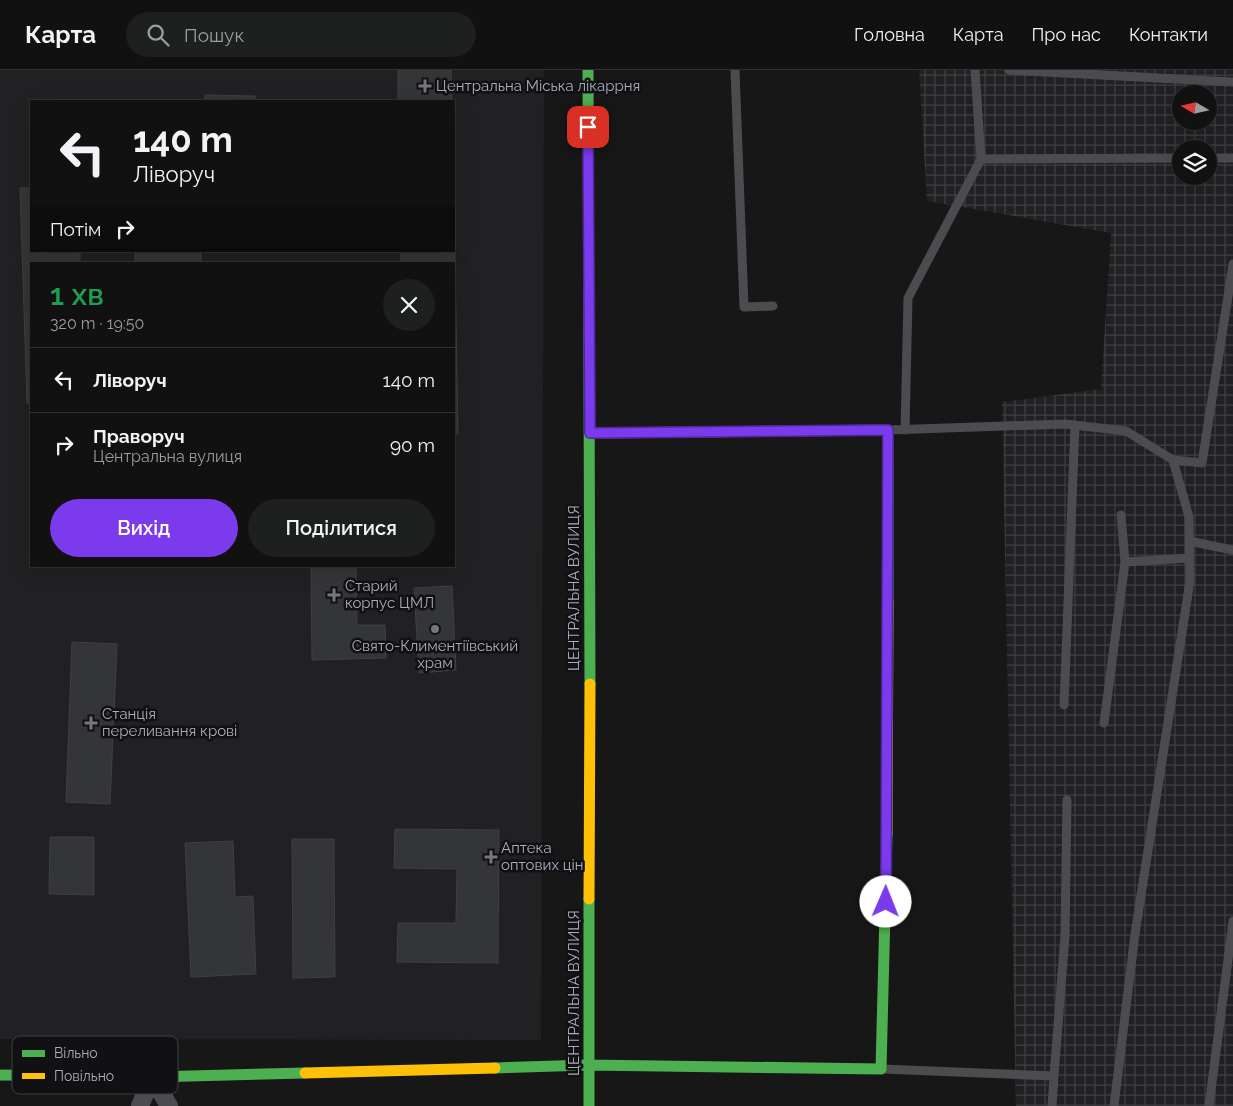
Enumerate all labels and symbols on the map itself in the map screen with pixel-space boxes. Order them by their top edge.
place label: Центральна Міська лікаррня [436,77,640,95]
marker: Центральна Міська лікаррня [418,79,432,93]
north arrow [1172,85,1218,130]
pin [567,106,609,148]
street label: ЦЕНТРАЛЬНА ВУЛИЦЯ [565,505,583,671]
place label: Старий корпус ЦМЛ [345,577,434,612]
marker: Старий корпус ЦМЛ [327,588,341,602]
marker: Свято-Климентіївський храм [429,623,441,635]
place label: Свято-Климентіївський храм [352,637,518,672]
place label: Станція переливання крові [102,705,237,740]
marker: Станція переливання крові [84,716,98,730]
place label: Аптека оптових цін [501,839,584,874]
marker: Аптека оптових цін [485,851,497,863]
position arrow [859,875,911,927]
street label: ЦЕНТРАЛЬНА ВУЛИЦЯ [565,910,583,1076]
legend [12,1036,178,1094]
text: Вільно [54,1045,98,1061]
text: Повільно [54,1068,114,1084]

